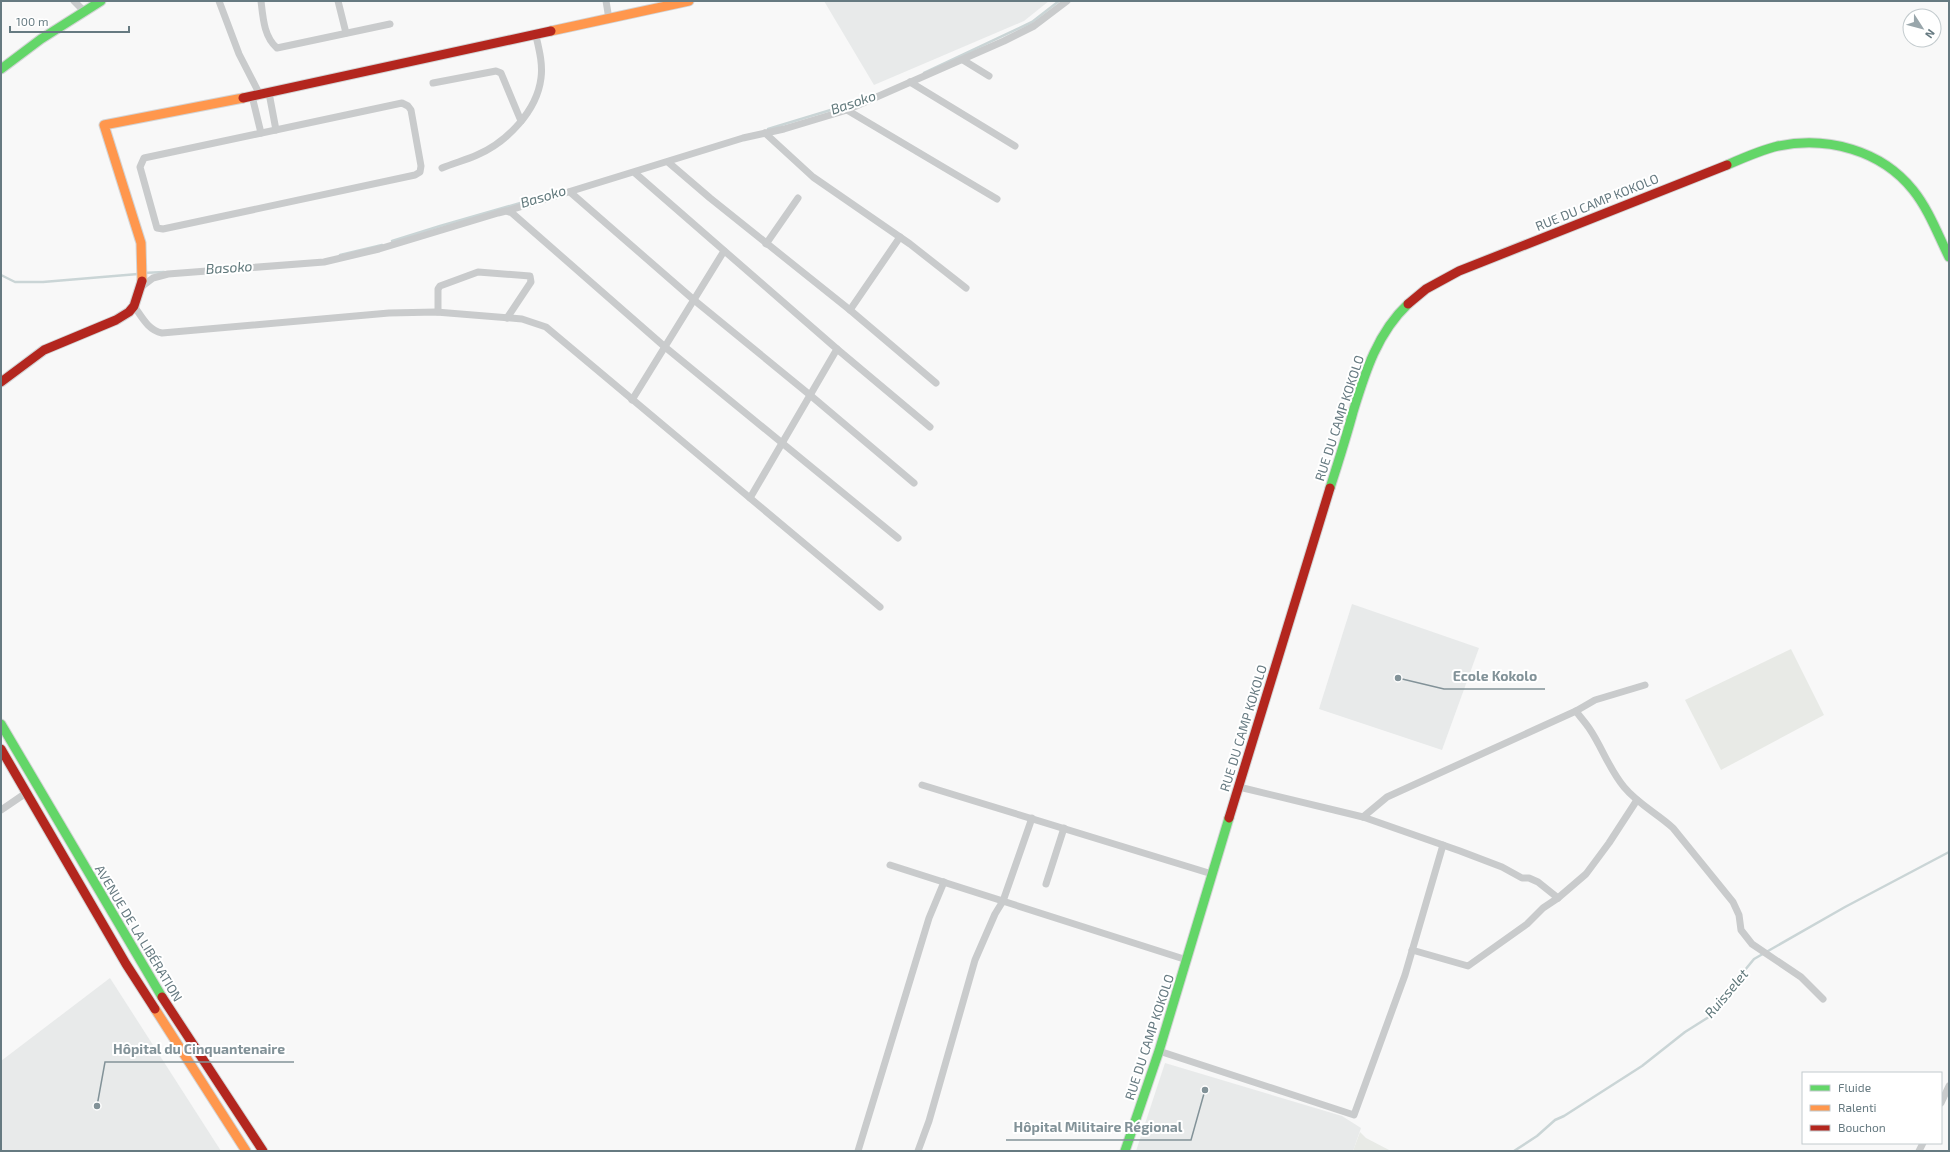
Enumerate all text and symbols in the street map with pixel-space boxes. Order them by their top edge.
scale bar [10,8,129,34]
north arrow [1902,8,1942,48]
text: 100 m [16,14,48,28]
text: N [1923,27,1938,41]
water label: Basoko [828,86,878,118]
street label: RUE DU CAMP KOKOLO [1533,170,1661,234]
water label: Basoko [518,181,568,211]
water label: Basoko [205,257,253,277]
street label: RUE DU CAMP KOKOLO [1311,353,1367,483]
street label: RUE DU CAMP KOKOLO [1216,663,1270,793]
callout: Ecole Kokolo [1444,663,1545,689]
text: Ecole Kokolo [1453,667,1537,684]
street label: AVENUE DE LA LIBÉRATION [92,861,187,1004]
water label: Ruisselet [1701,965,1752,1021]
street label: RUE DU CAMP KOKOLO [1121,972,1177,1102]
callout: Hôpital du Cinquantenaire [105,1036,294,1062]
text: Hôpital du Cinquantenaire [113,1040,285,1057]
legend [1802,1072,1942,1144]
text: Fluide [1838,1080,1871,1094]
text: Ralenti [1838,1100,1877,1114]
callout: Hôpital Militaire Régional [1006,1114,1191,1140]
text: Hôpital Militaire Régional [1014,1118,1183,1135]
text: Bouchon [1838,1120,1886,1134]

